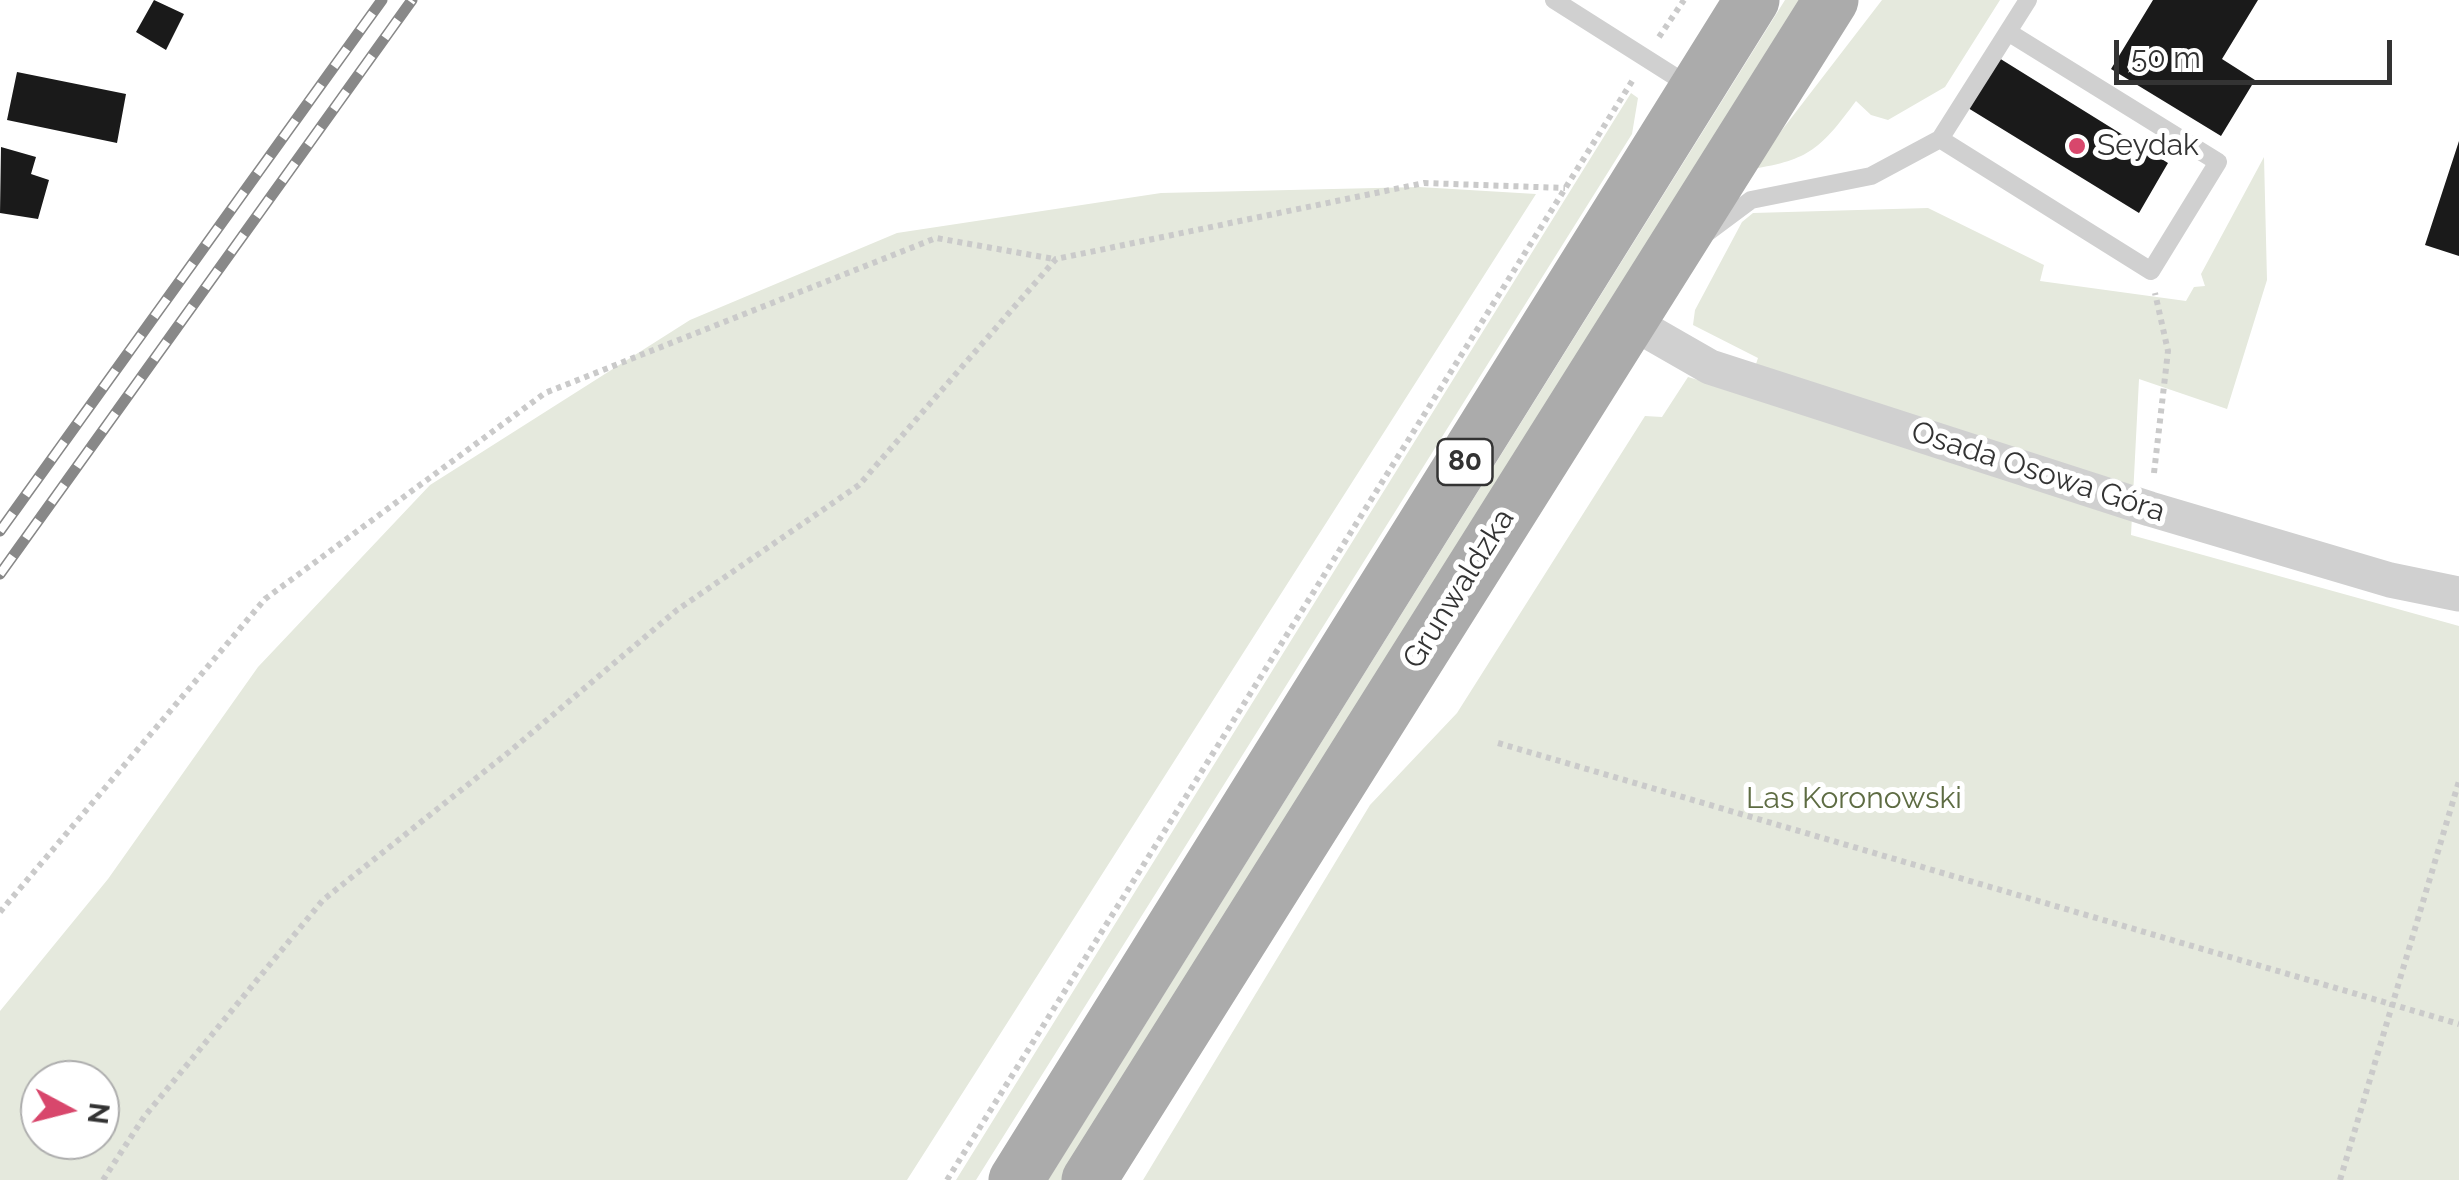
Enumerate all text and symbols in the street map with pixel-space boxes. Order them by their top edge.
scale bar [2119,20,2396,82]
text: 50 m [2131,40,2201,75]
place label: Seydak [2097,128,2199,164]
marker: Seydak [2066,135,2088,157]
street label: Osada Osowa Góra [1907,414,2169,530]
road number: 80 [1438,439,1492,485]
street label: Grunwaldzka [1396,503,1522,675]
park label: Las Koronowski [1746,781,1962,817]
north arrow [20,1060,120,1160]
text: N [81,1101,116,1126]

